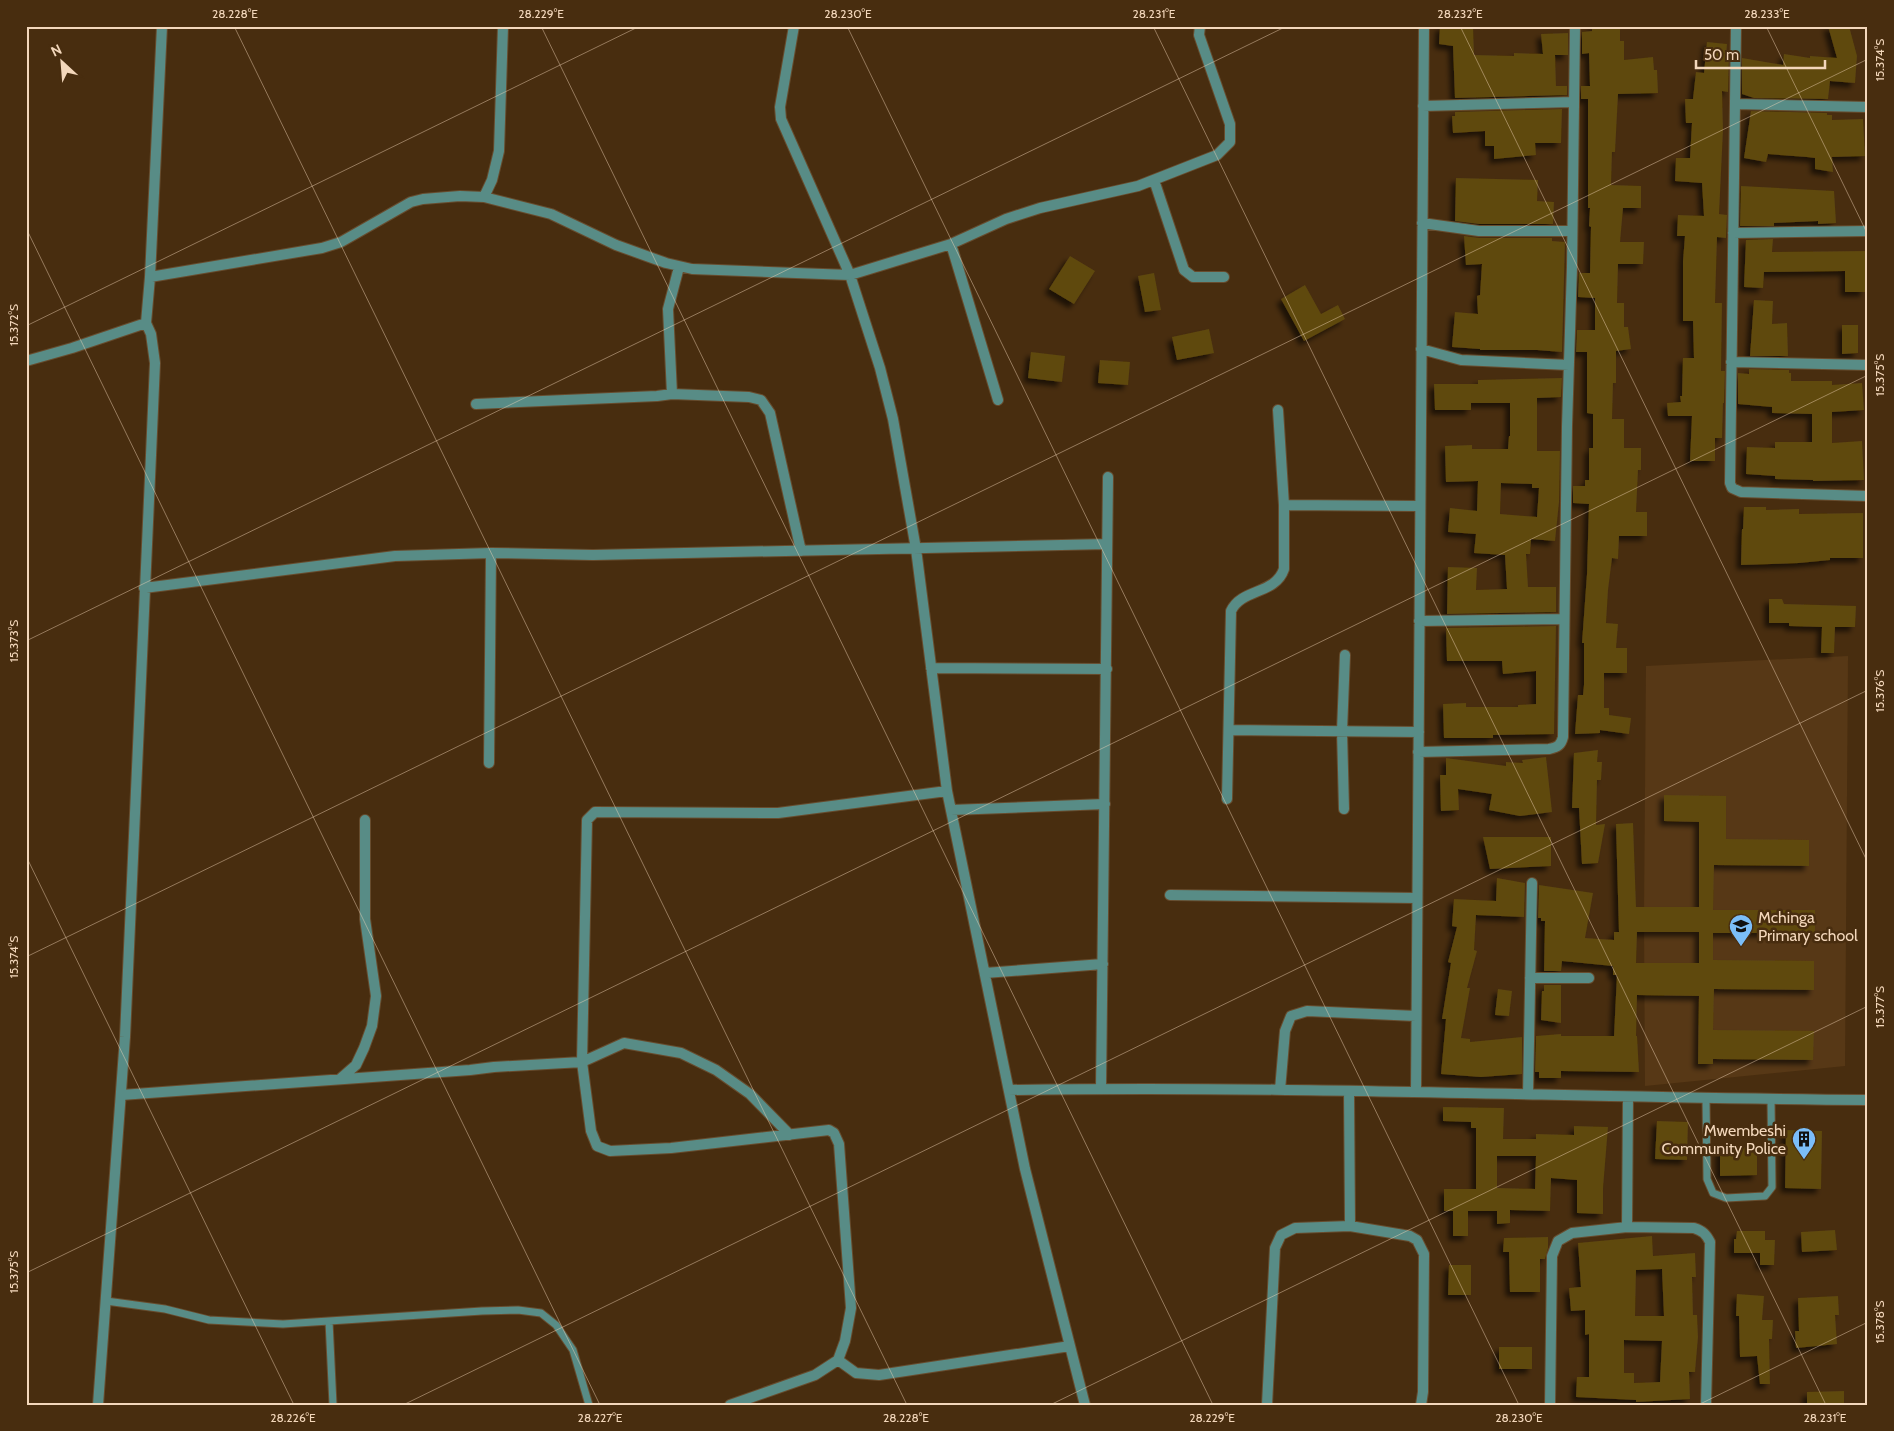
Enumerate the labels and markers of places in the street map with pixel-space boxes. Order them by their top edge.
place label: Mchinga Primary school [1758,908,1858,945]
school or university icon: Mchinga Primary school [1728,913,1754,947]
place label: Mwembeshi Community Police [1661,1121,1786,1158]
building icon: Mwembeshi Community Police [1791,1126,1817,1160]

